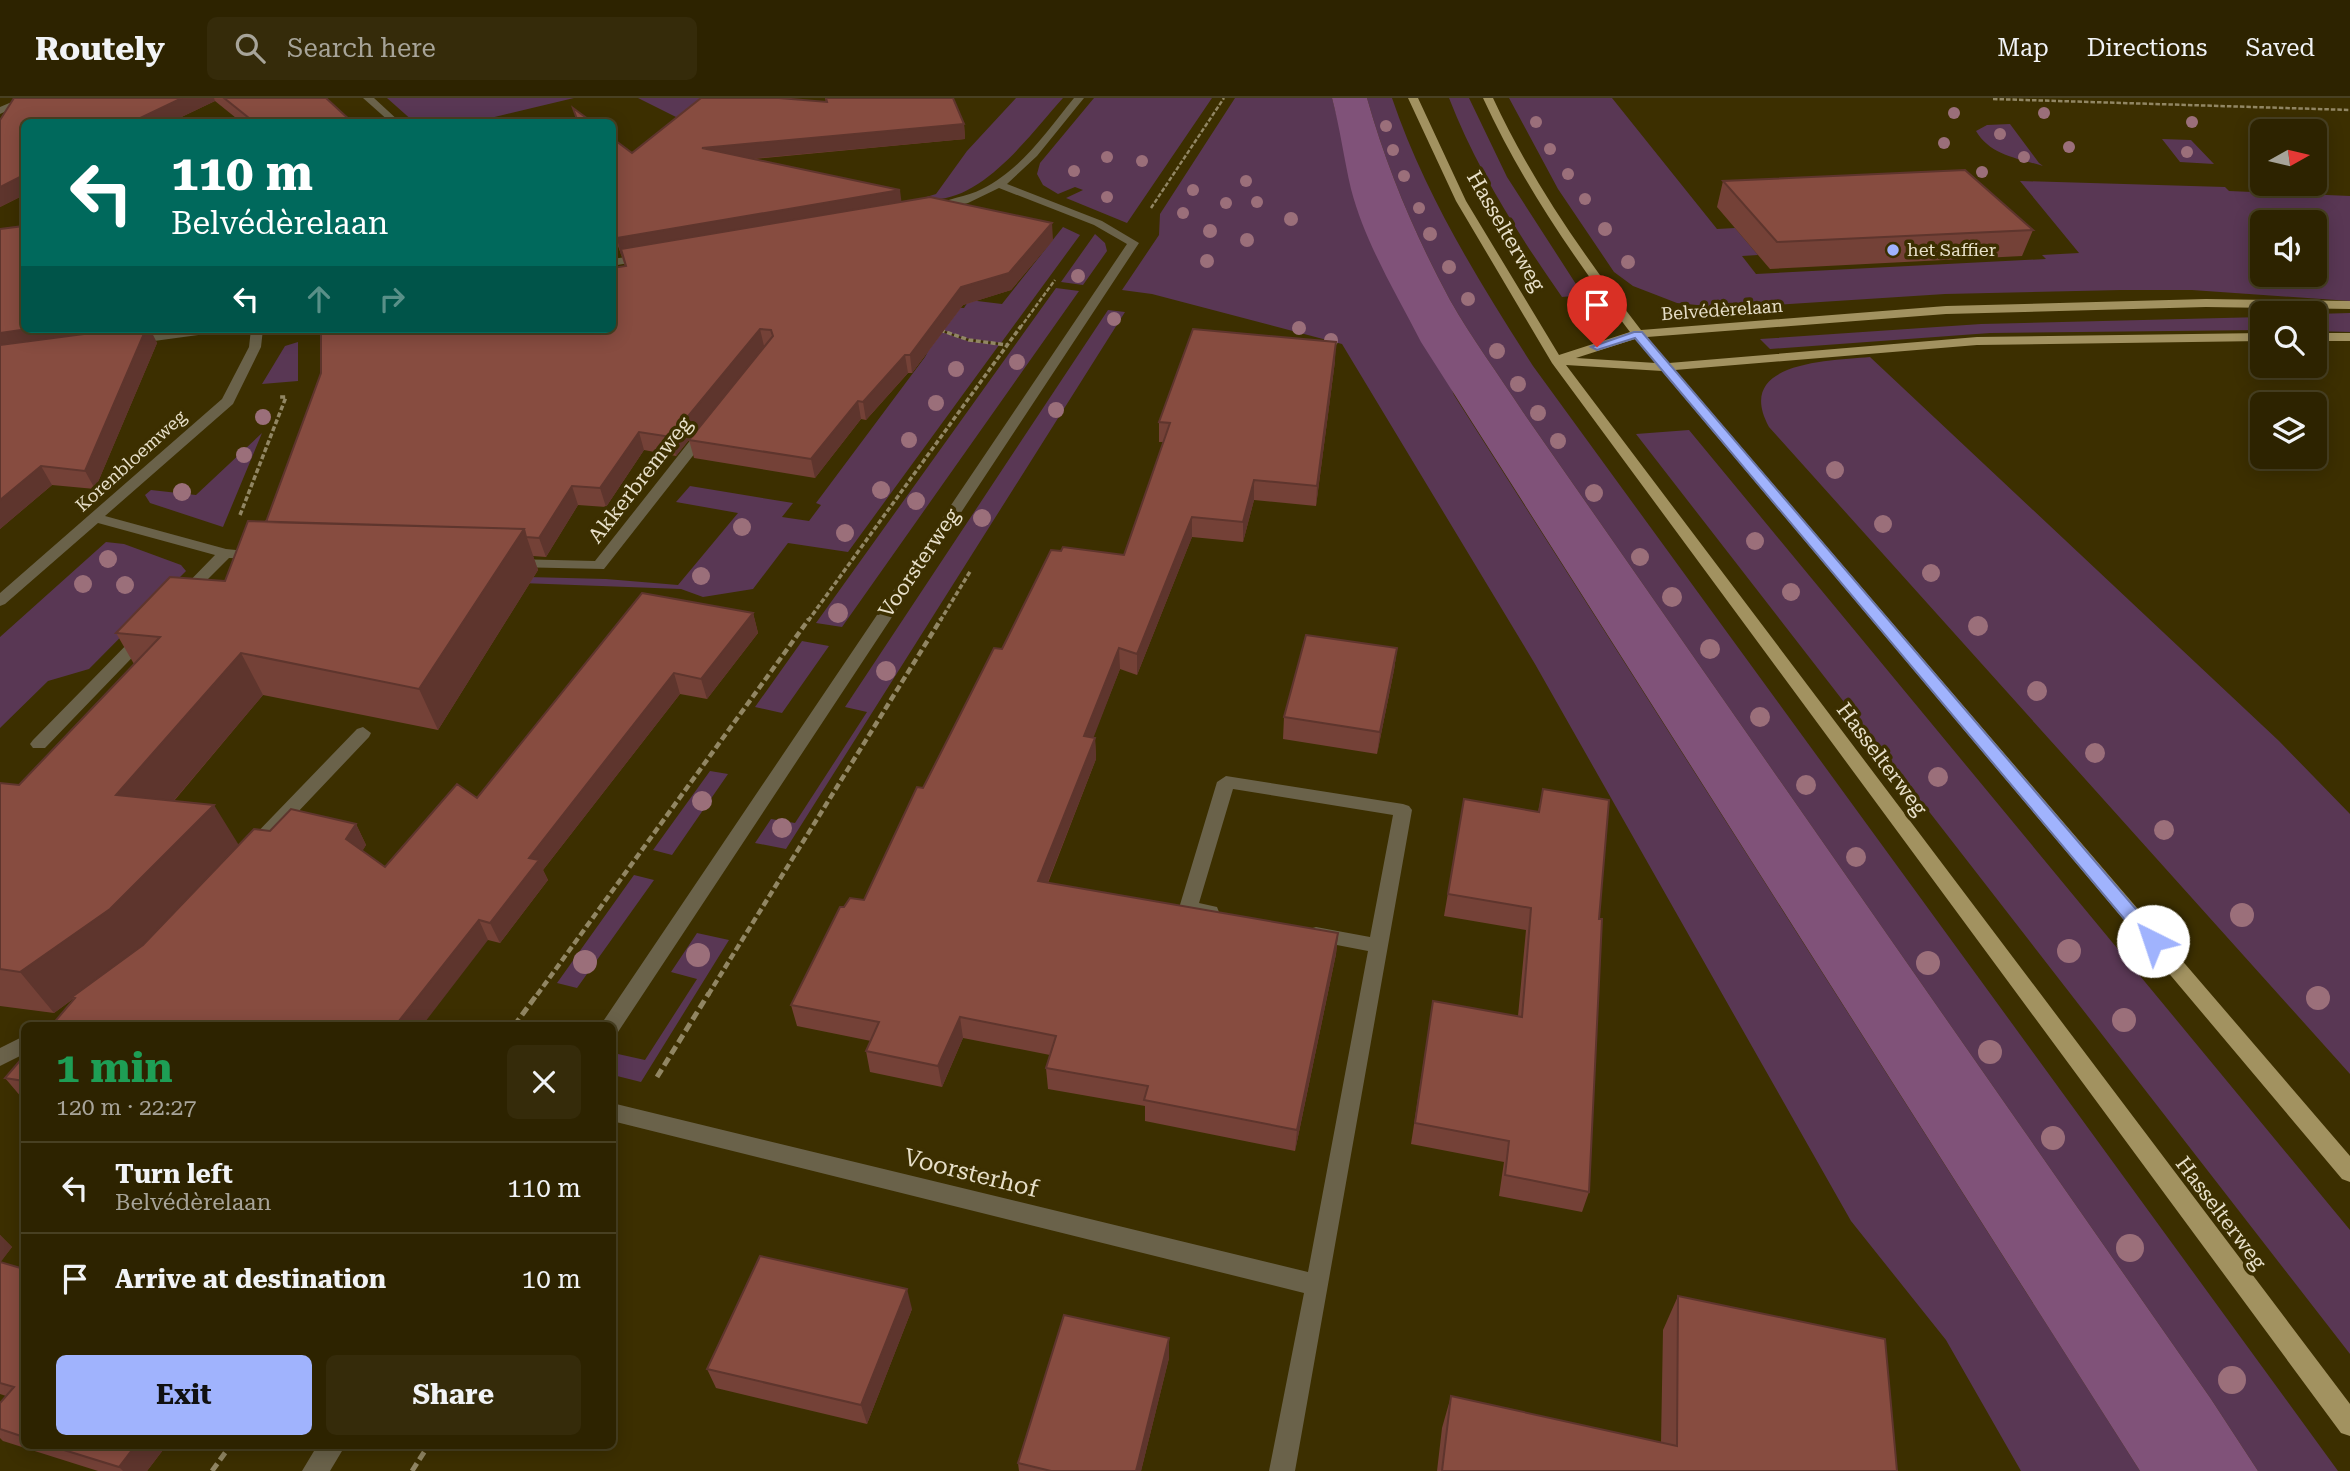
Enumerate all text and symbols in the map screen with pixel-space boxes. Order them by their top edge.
search box [207,17,697,80]
text: Routely [35,29,165,68]
icon: search [231,29,269,67]
text: Search here [287,33,436,63]
text: Map [1997,34,2049,62]
text: Directions [2087,34,2207,62]
text: Saved [2245,34,2315,62]
north arrow [2250,119,2328,196]
map controls [2250,119,2327,469]
text: 110 m [171,145,313,202]
icon: left [56,147,147,238]
street label: Hasselterweg [1462,167,1550,295]
text: Belvédèrelaan [171,204,388,242]
button: sound [2250,210,2327,287]
place label: het Saffier [1907,239,1996,260]
marker: het Saffier [1885,242,1901,258]
pin [1567,275,1627,347]
icon: left [227,280,265,318]
icon: ahead [300,280,338,318]
icon: right [373,280,411,318]
icon: arrive [1578,286,1616,324]
street label: Belvédèrelaan [1660,295,1784,324]
button: search [2250,301,2327,378]
button: layers [2250,392,2327,469]
street label: Korenbloemweg [71,405,191,516]
street label: Akkerbremweg [583,412,697,548]
street label: Voorsterweg [874,504,964,622]
street label: Hasselterweg [1832,698,1932,820]
position arrow [2116,904,2190,978]
text: 1 min [56,1043,173,1092]
button: close [507,1045,581,1119]
text: 120 m · 22:27 [56,1094,196,1121]
street label: Voorsterhof [901,1143,1042,1203]
street label: Hasselterweg [2171,1152,2271,1274]
text: Turn left [115,1159,233,1189]
icon: left [56,1169,94,1207]
text: 110 m [507,1173,581,1203]
text: Belvédèrelaan [115,1189,271,1216]
icon: arrive [56,1260,94,1298]
text: Arrive at destination [115,1264,386,1294]
text: 10 m [522,1264,581,1294]
button: Exit [56,1355,312,1435]
button: Share [326,1355,581,1435]

